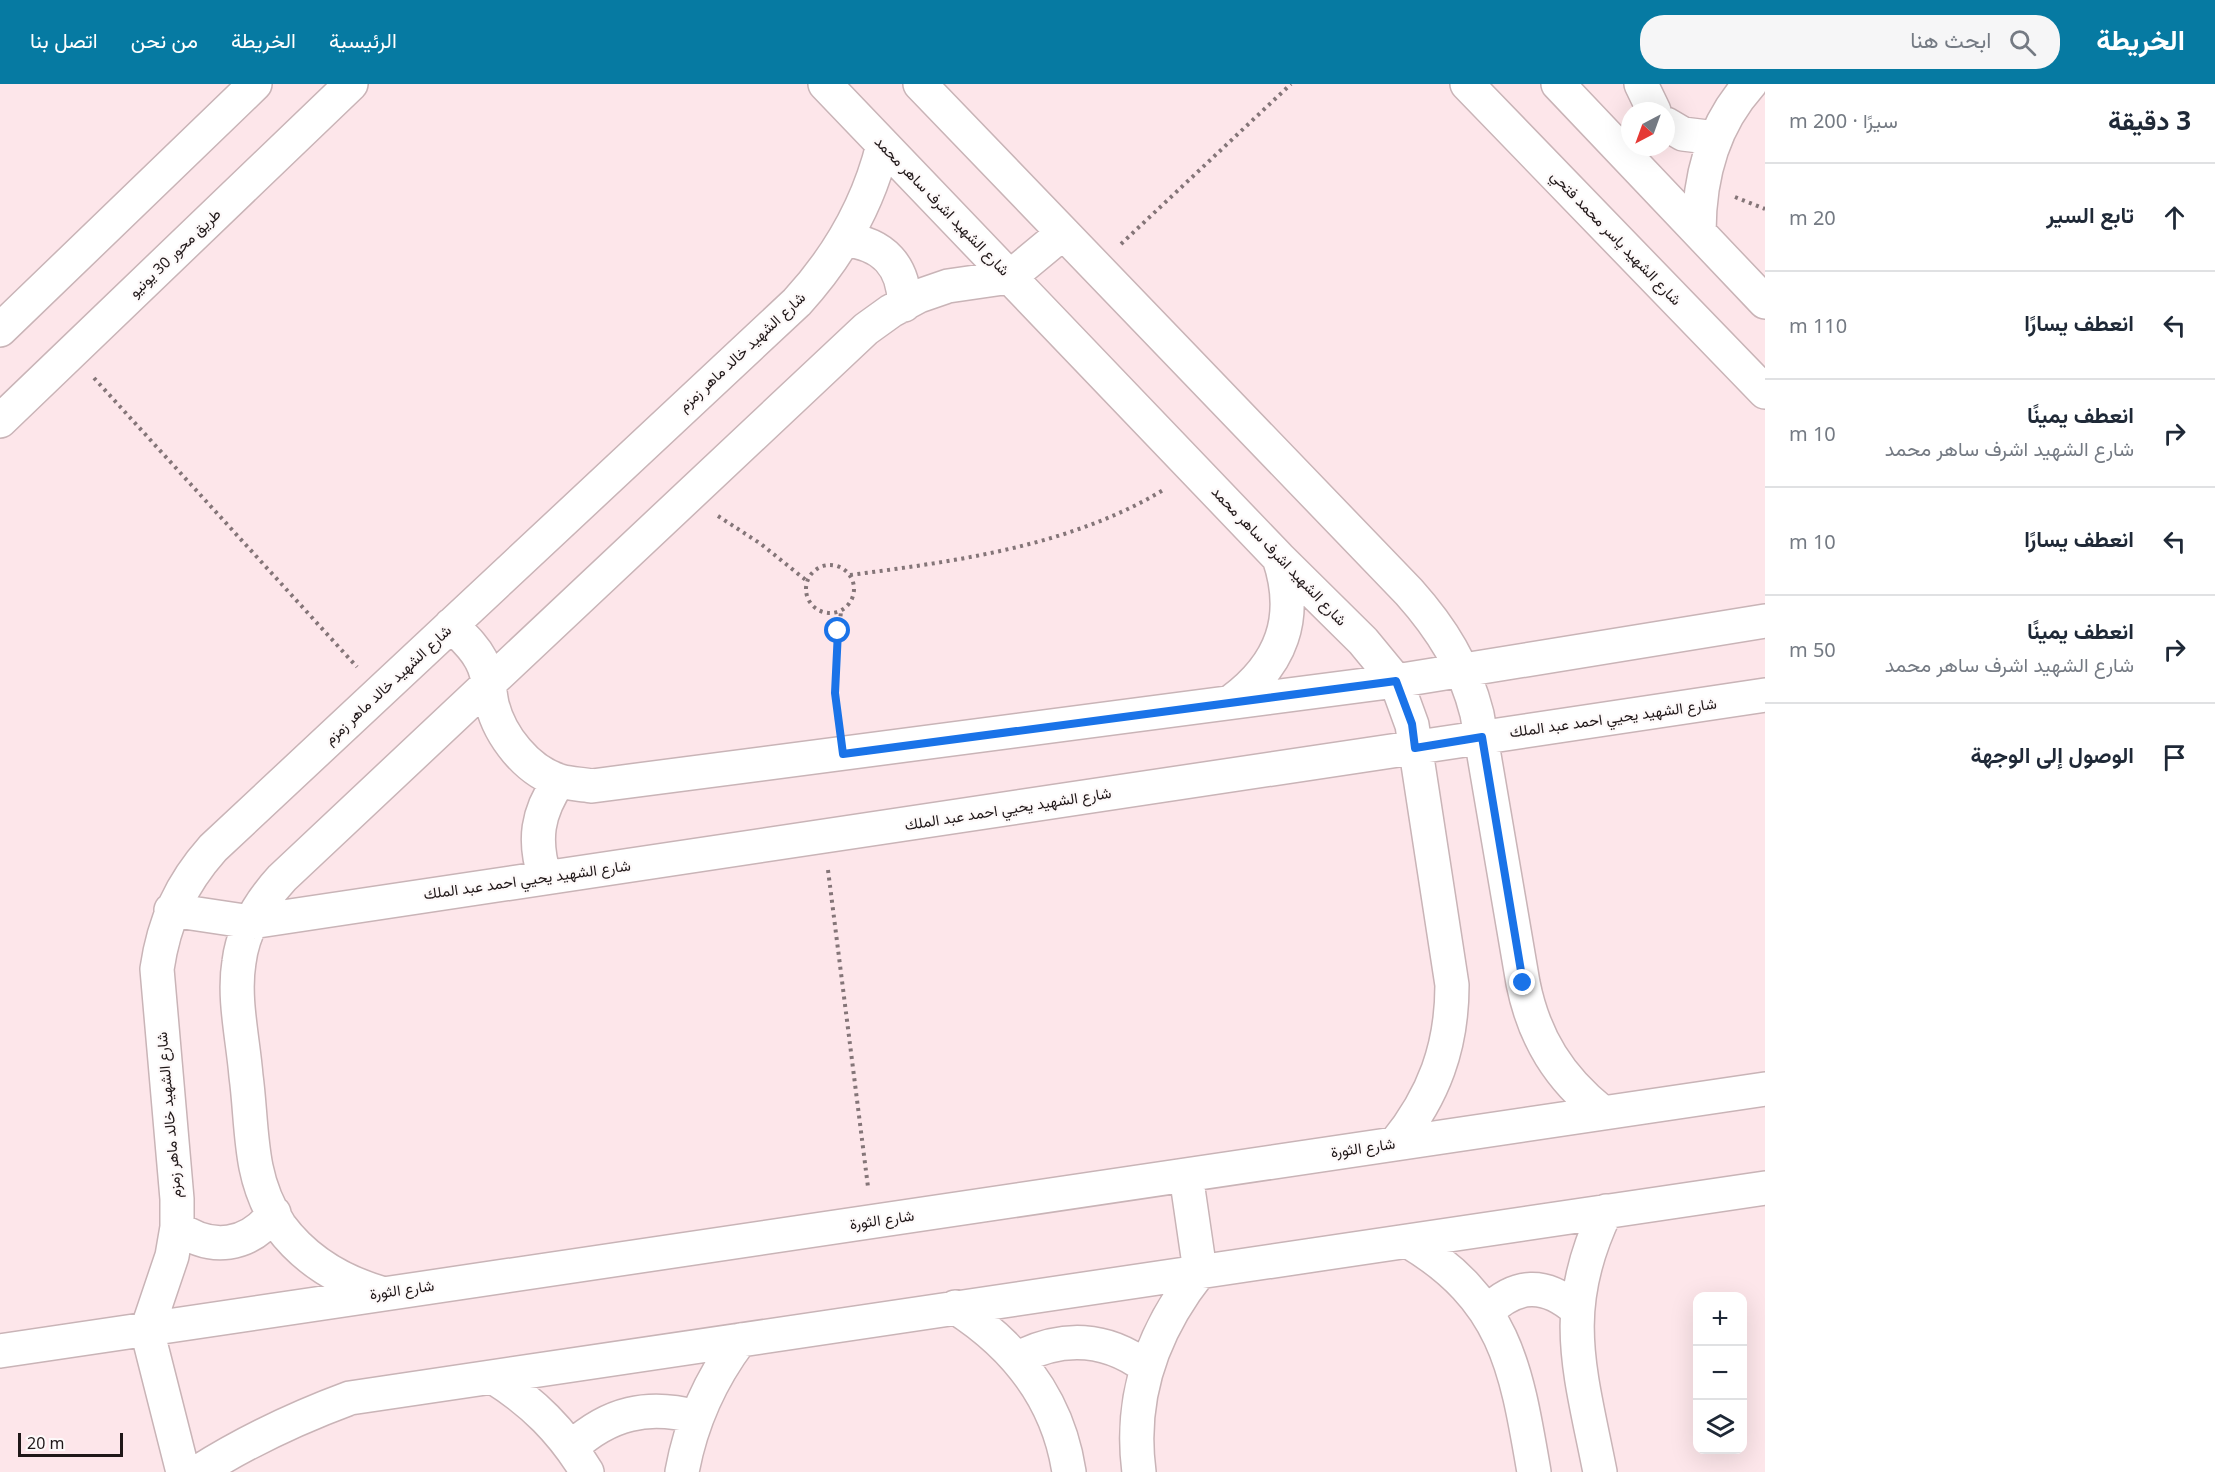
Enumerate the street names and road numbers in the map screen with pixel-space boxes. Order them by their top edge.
street label: شارع الشهيد اشرف ساهر محمد [869,131,1015,281]
street label: شارع الشهيد ياسر محمد فتحي [1544,165,1687,312]
street label: طريق محور 30 يونيو [124,203,225,302]
street label: شارع الشهيد خالد ماهر زمزم [673,287,811,417]
street label: شارع الشهيد اشرف ساهر محمد [1206,481,1352,631]
street label: شارع الشهيد خالد ماهر زمزم [319,620,457,750]
street label: شارع الشهيد يحيي احمد عبد الملك [1508,693,1718,745]
street label: شارع الشهيد يحيي احمد عبد الملك [903,782,1113,838]
street label: شارع الشهيد يحيي احمد عبد الملك [422,855,632,907]
street label: شارع الشهيد خالد ماهر زمزم [151,1031,187,1199]
street label: شارع الثورة [1329,1133,1397,1163]
street label: شارع الثورة [848,1205,916,1235]
street label: شارع الثورة [368,1275,436,1305]

